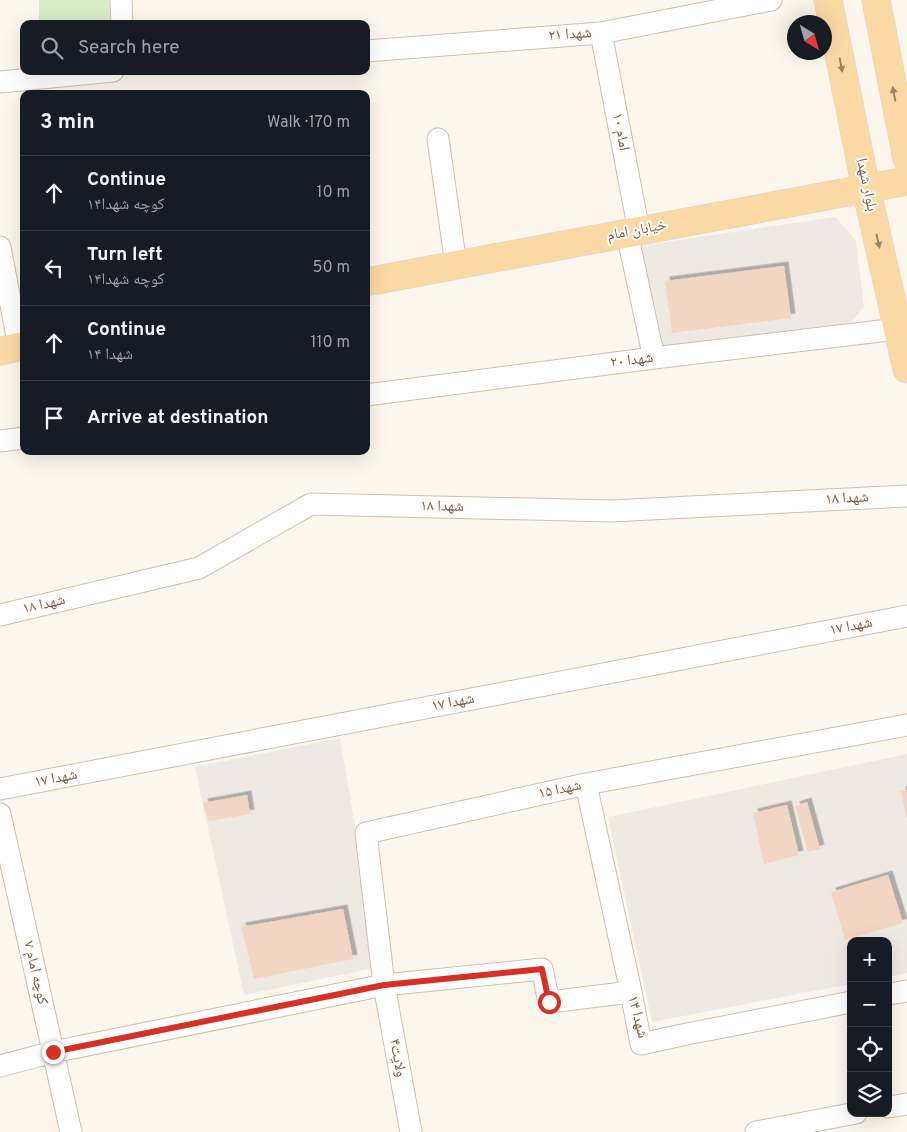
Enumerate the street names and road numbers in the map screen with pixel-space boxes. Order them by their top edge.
street label: شهدا ۲۱ [548,24,592,46]
street label: امام ۱۰ [607,111,633,153]
street label: بلوار شهدا [851,157,881,213]
street label: خیابان امام [605,216,669,246]
street label: شهدا ۲۰ [609,349,655,373]
street label: شهدا ۱۸ [825,488,869,510]
street label: شهدا ۱۸ [420,497,464,517]
street label: شهدا ۱۸ [21,591,67,619]
street label: شهدا ۱۷ [828,614,874,640]
street label: شهدا ۱۷ [430,690,476,716]
street label: شهدا ۱۷ [33,766,79,792]
street label: شهدا ۱۵ [537,776,583,804]
street label: کوچه امام ۷ [18,939,52,1007]
street label: شهدا ۱۴ [623,994,651,1040]
street label: ولایت۴ [384,1037,410,1079]

